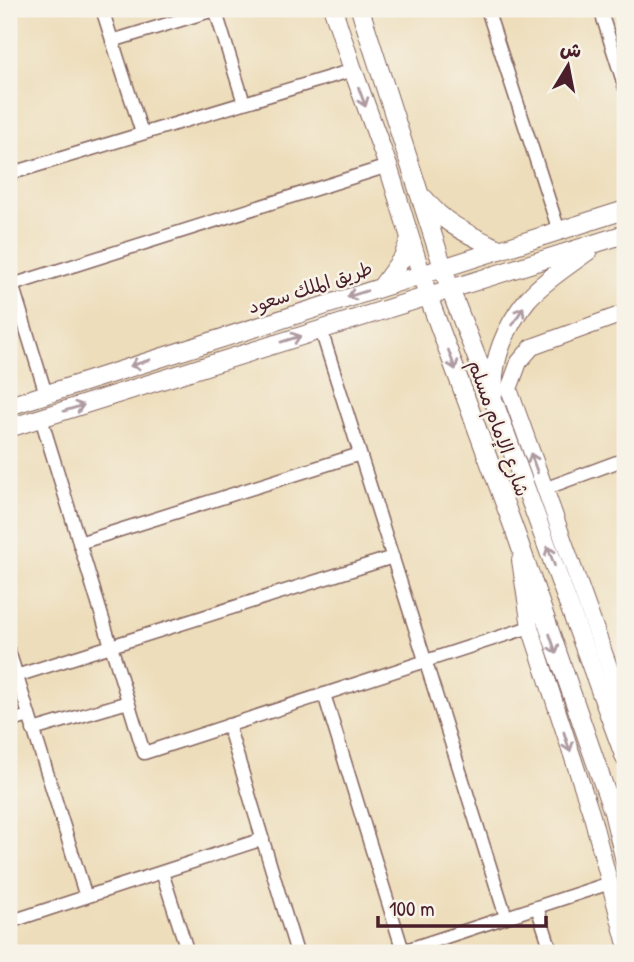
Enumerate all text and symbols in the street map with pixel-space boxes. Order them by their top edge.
north arrow [532,32,602,102]
text: ش [558,35,584,64]
one-way arrow [357,85,370,107]
street label: طريق الملك سعود [244,255,376,319]
one-way arrow [346,288,368,301]
one-way arrow [511,306,525,326]
one-way arrow [280,332,302,345]
one-way arrow [447,349,459,371]
street label: شارع الإمام مسلم [460,356,536,501]
one-way arrow [129,358,151,371]
one-way arrow [63,400,85,413]
one-way arrow [527,453,540,475]
one-way arrow [544,546,556,568]
one-way arrow [548,632,560,654]
one-way arrow [562,730,575,752]
scale bar [378,885,546,929]
text: 100 m [389,894,435,923]

